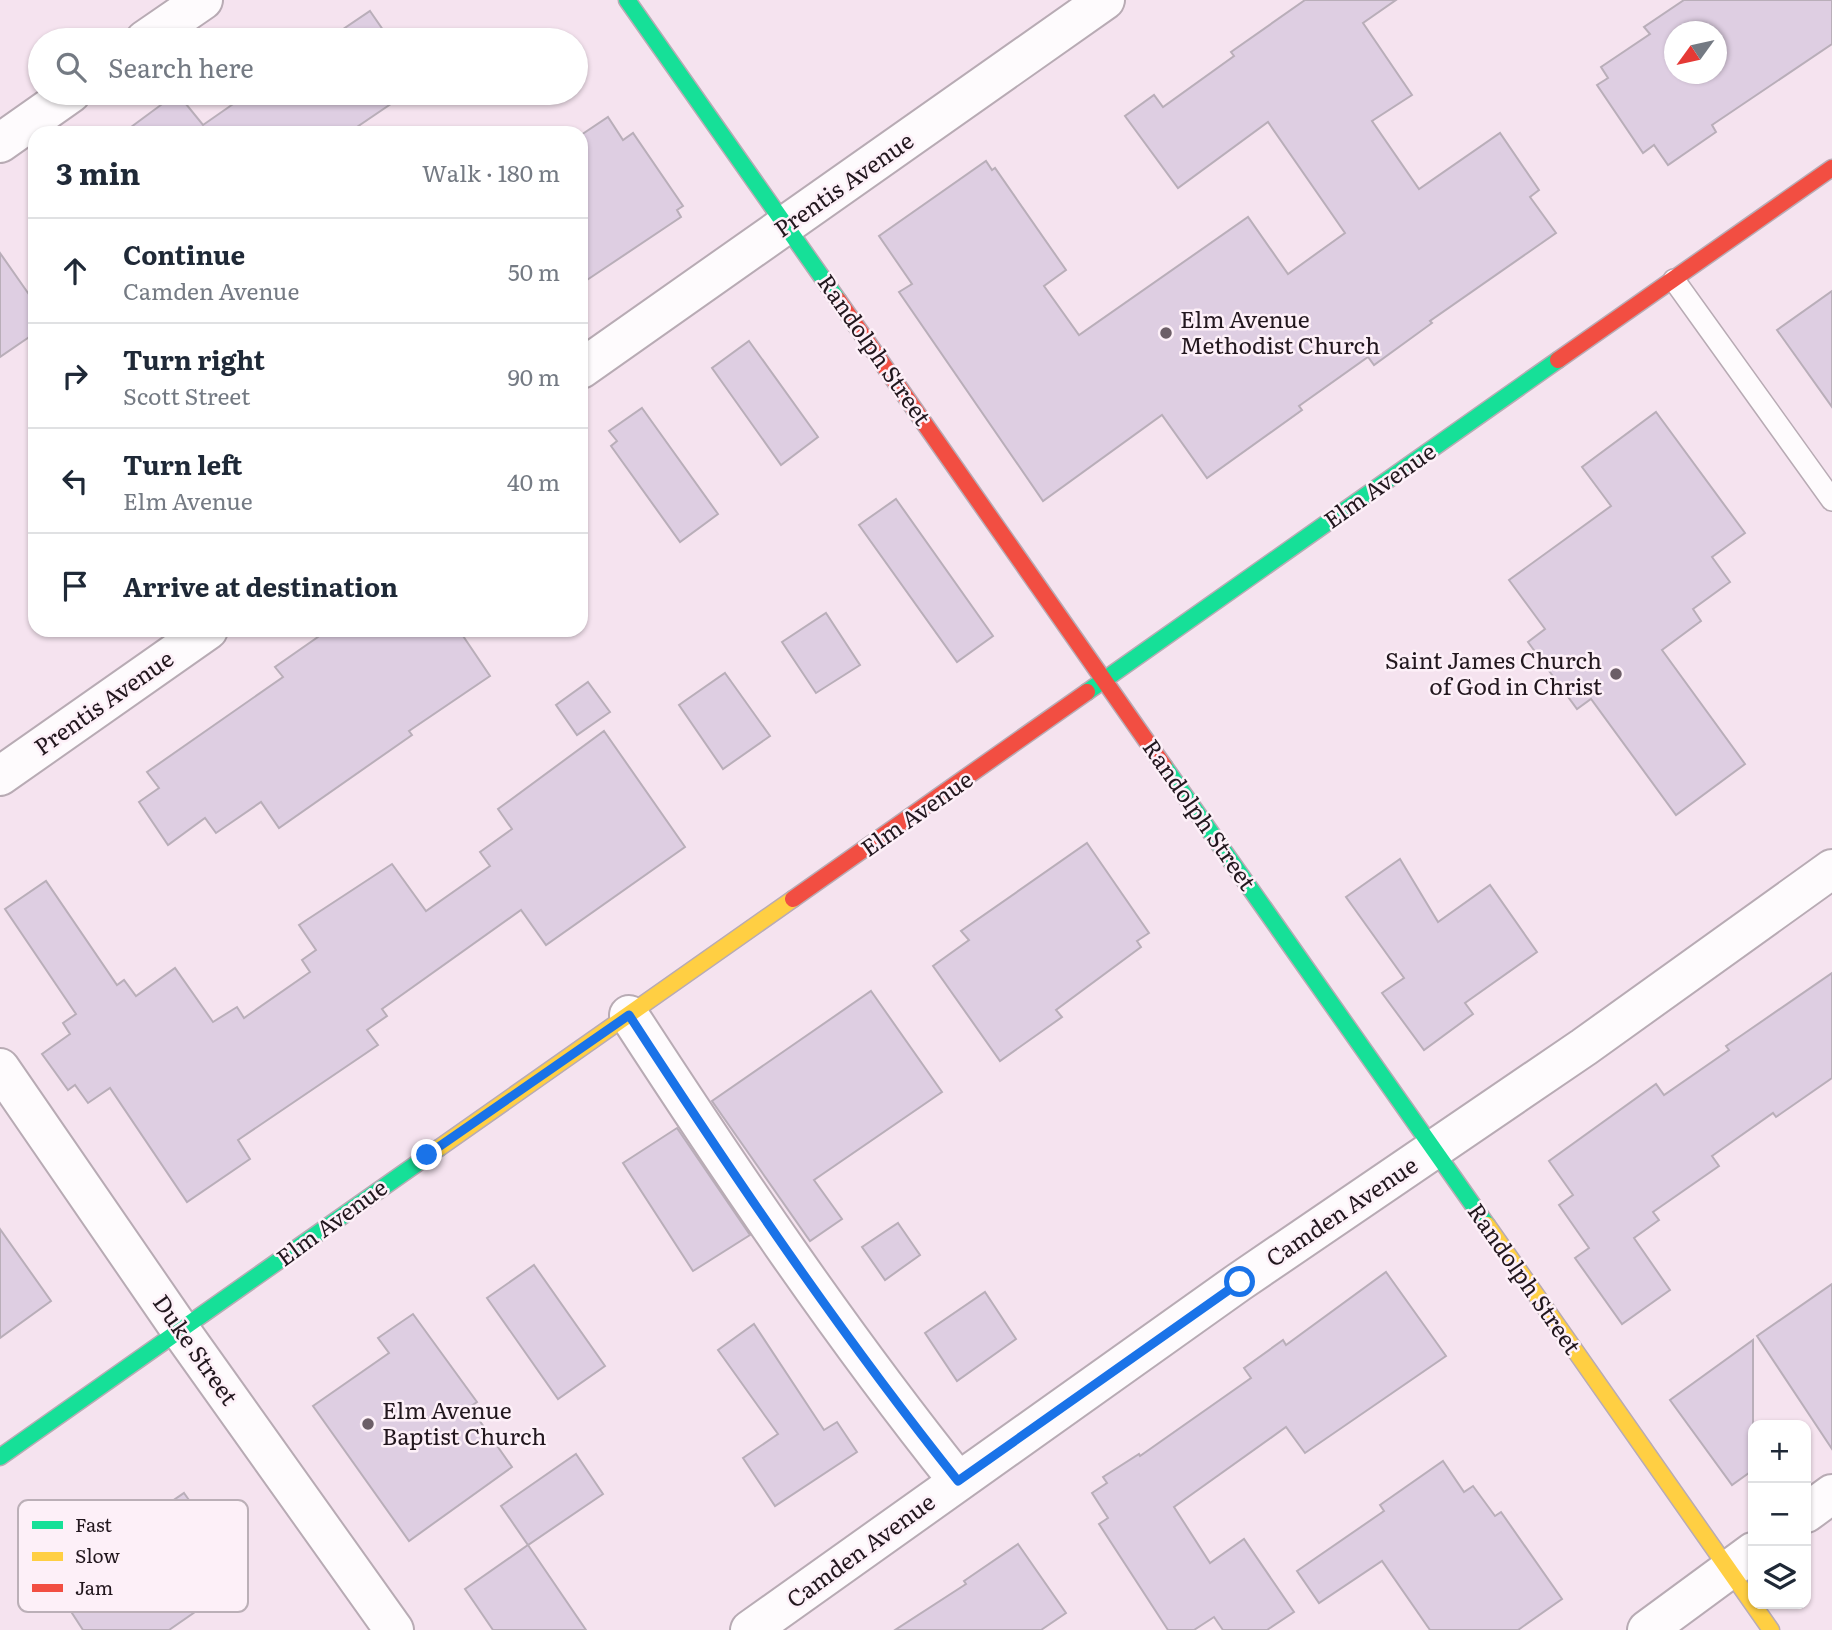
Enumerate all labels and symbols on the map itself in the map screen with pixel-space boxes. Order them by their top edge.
north arrow [1664,21,1727,84]
street label: Prentis Avenue [766,123,920,244]
street label: Randolph Street [811,266,941,432]
place label: Elm Avenue Methodist Church [1180,301,1380,361]
marker: Elm Avenue Methodist Church [1158,325,1174,341]
street label: Elm Avenue [1316,433,1442,536]
street label: Prentis Avenue [26,641,180,762]
place label: Saint James Church of God in Christ [1385,642,1603,702]
marker: Saint James Church of God in Christ [1608,666,1624,682]
street label: Randolph Street [1136,731,1266,897]
street label: Elm Avenue [853,761,979,864]
route end [411,1139,442,1170]
street label: Camden Avenue [1258,1147,1424,1274]
street label: Elm Avenue [268,1169,393,1273]
street label: Randolph Street [1461,1195,1591,1361]
route start [1224,1266,1255,1297]
street label: Duke Street [146,1287,248,1412]
place label: Elm Avenue Baptist Church [382,1392,546,1452]
marker: Elm Avenue Baptist Church [360,1416,376,1432]
street label: Camden Avenue [779,1484,941,1615]
legend [18,1500,248,1612]
text: Fast [75,1510,112,1538]
text: Slow [75,1541,120,1569]
text: Jam [75,1573,113,1601]

